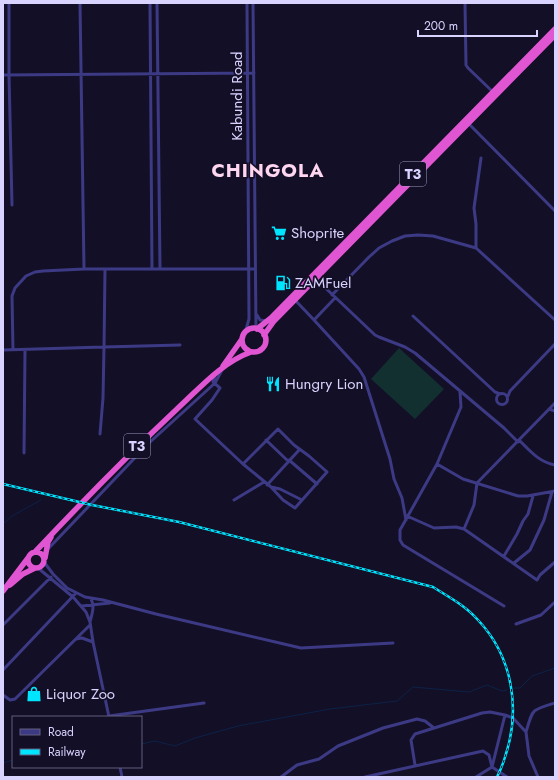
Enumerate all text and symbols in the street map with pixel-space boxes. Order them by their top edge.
scale bar [418,12,537,38]
text: 200 m [424,17,458,35]
street label: Kabundi Road [226,51,248,141]
district label: CHINGOLA [211,157,325,184]
road number: T3 [400,162,426,186]
place label: Shoprite [291,222,344,244]
supermarket icon: Shoprite [270,224,288,242]
place label: ZAMFuel [295,272,351,294]
fuel station icon: ZAMFuel [274,274,292,292]
place label: Hungry Lion [285,373,363,395]
restaurant icon: Hungry Lion [264,375,282,393]
road number: T3 [124,434,150,458]
place label: Liquor Zoo [46,683,115,705]
shop icon: Liquor Zoo [25,685,43,703]
legend [12,716,142,768]
text: Road [48,723,74,741]
text: Railway [48,743,86,761]

